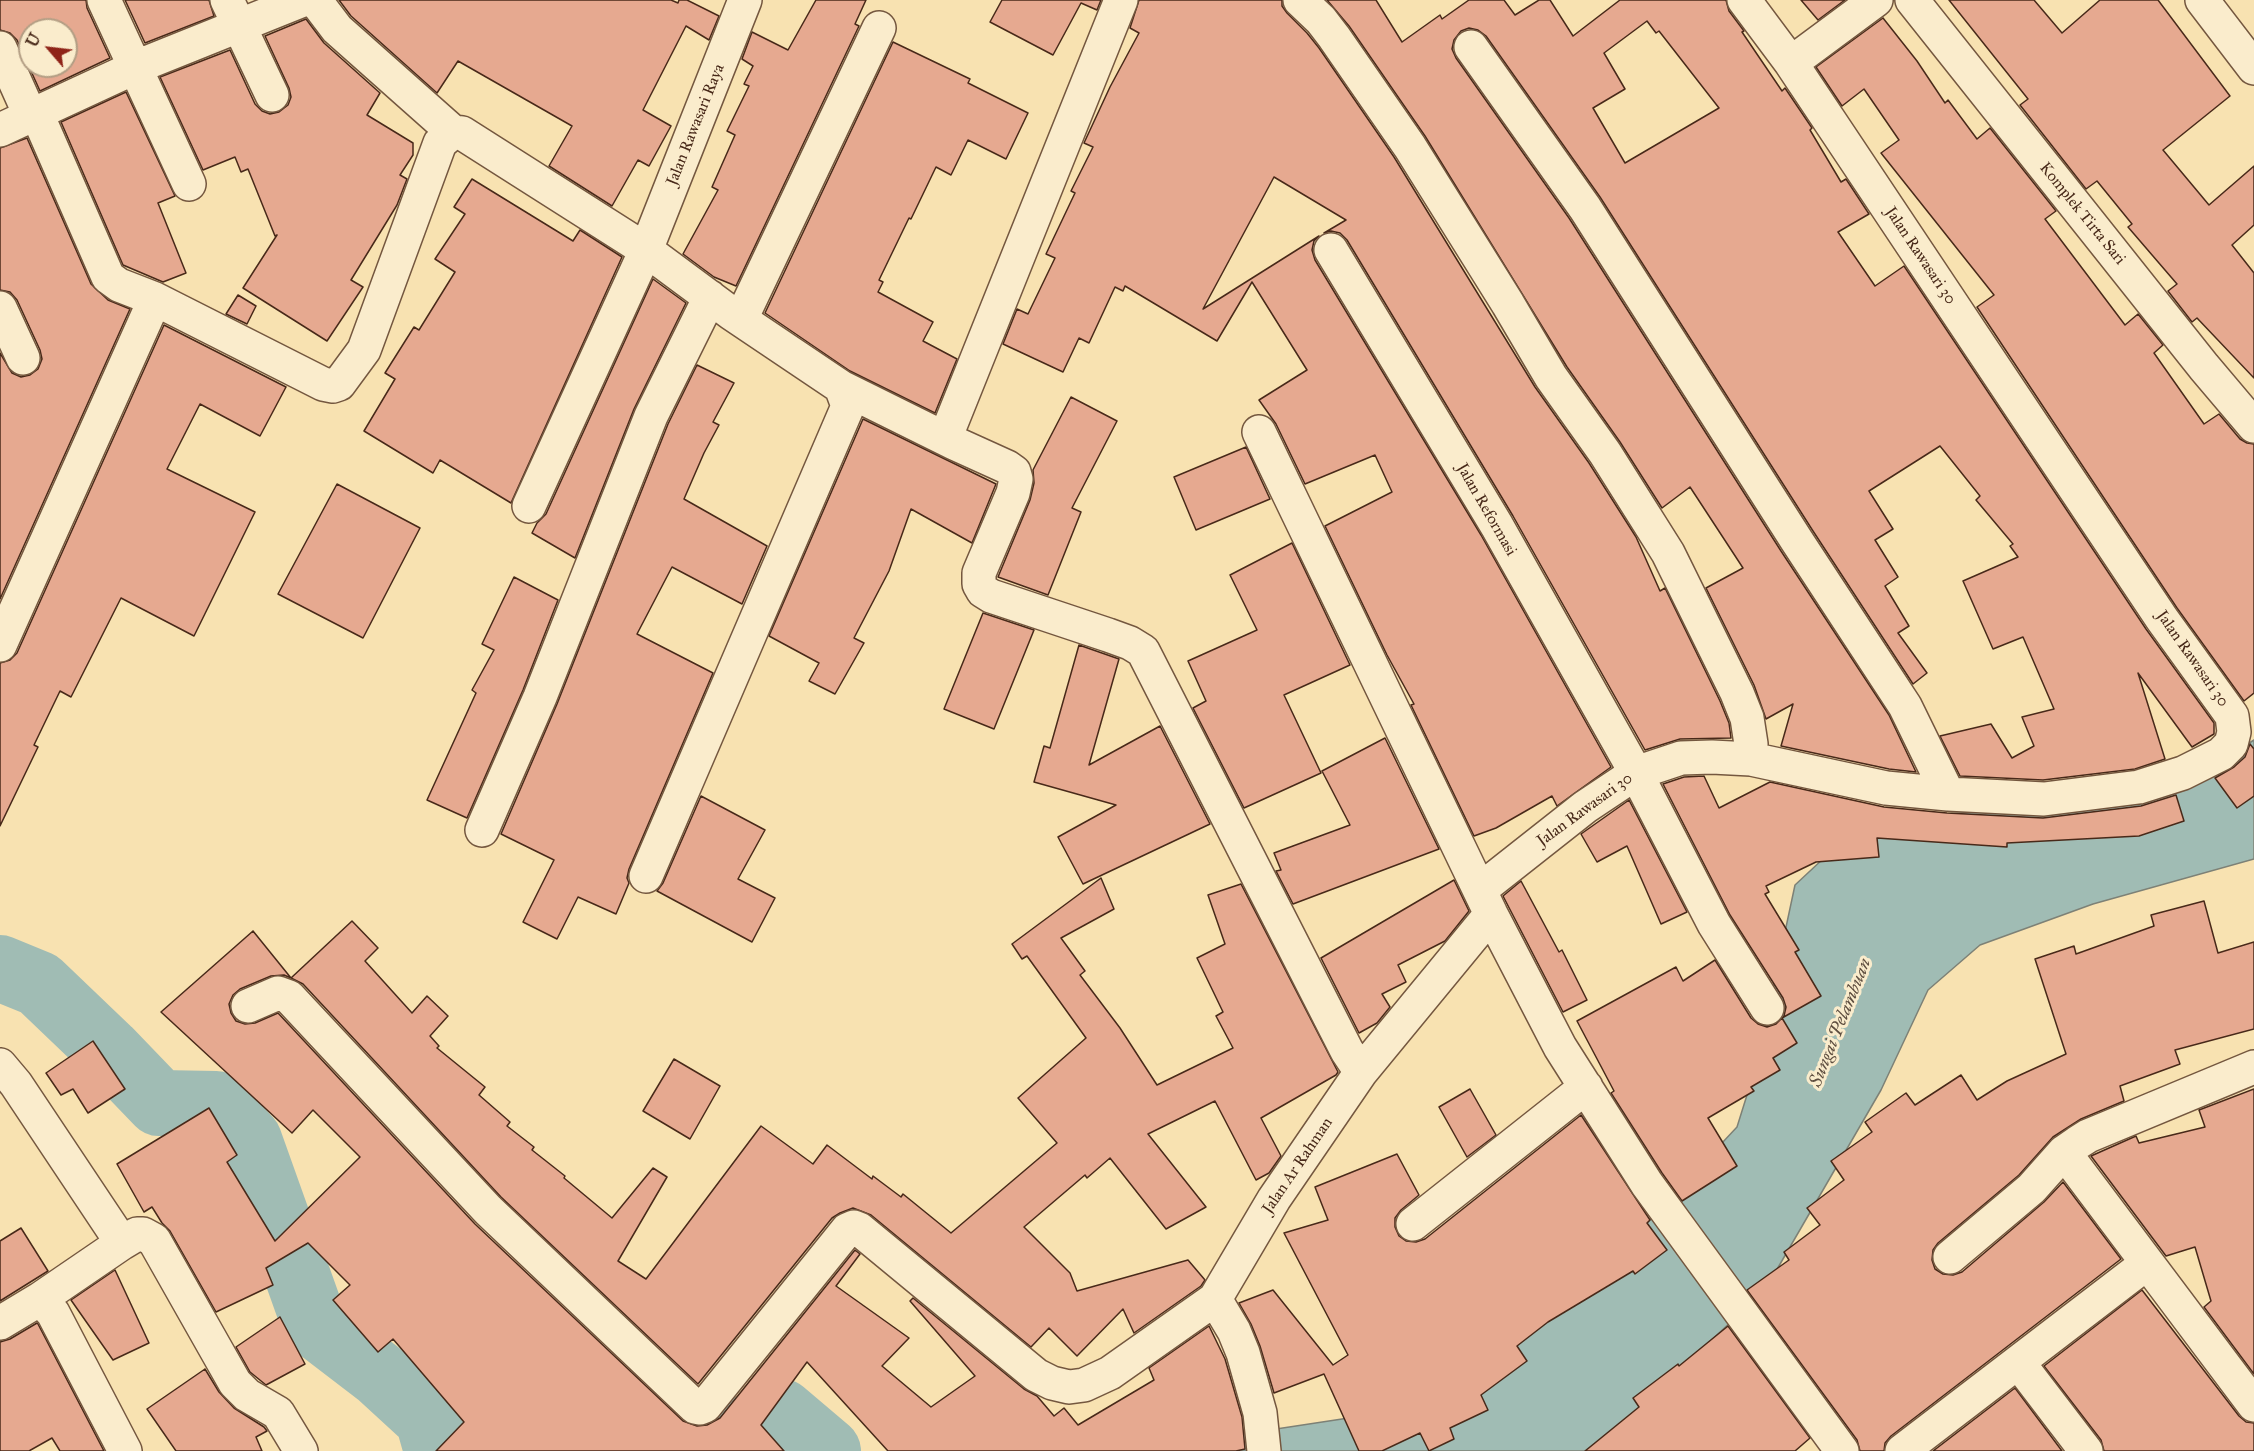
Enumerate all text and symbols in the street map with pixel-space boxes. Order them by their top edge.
north arrow [18,18,78,78]
text: U [22,30,45,50]
street label: Jalan Rawasari Raya [663,61,729,189]
street label: Komplek Tirta Sari [2035,159,2129,269]
street label: Jalan Rawasari 30 [1880,204,1960,308]
street label: Jalan Reformasi [1452,460,1520,560]
street label: Jalan Rawasari 30 [2152,607,2232,711]
street label: Jalan Rawasari 30 [1534,769,1636,851]
water label: Sungai Pelambuan [1805,956,1877,1090]
street label: Jalan Ar Rahman [1259,1114,1337,1218]

